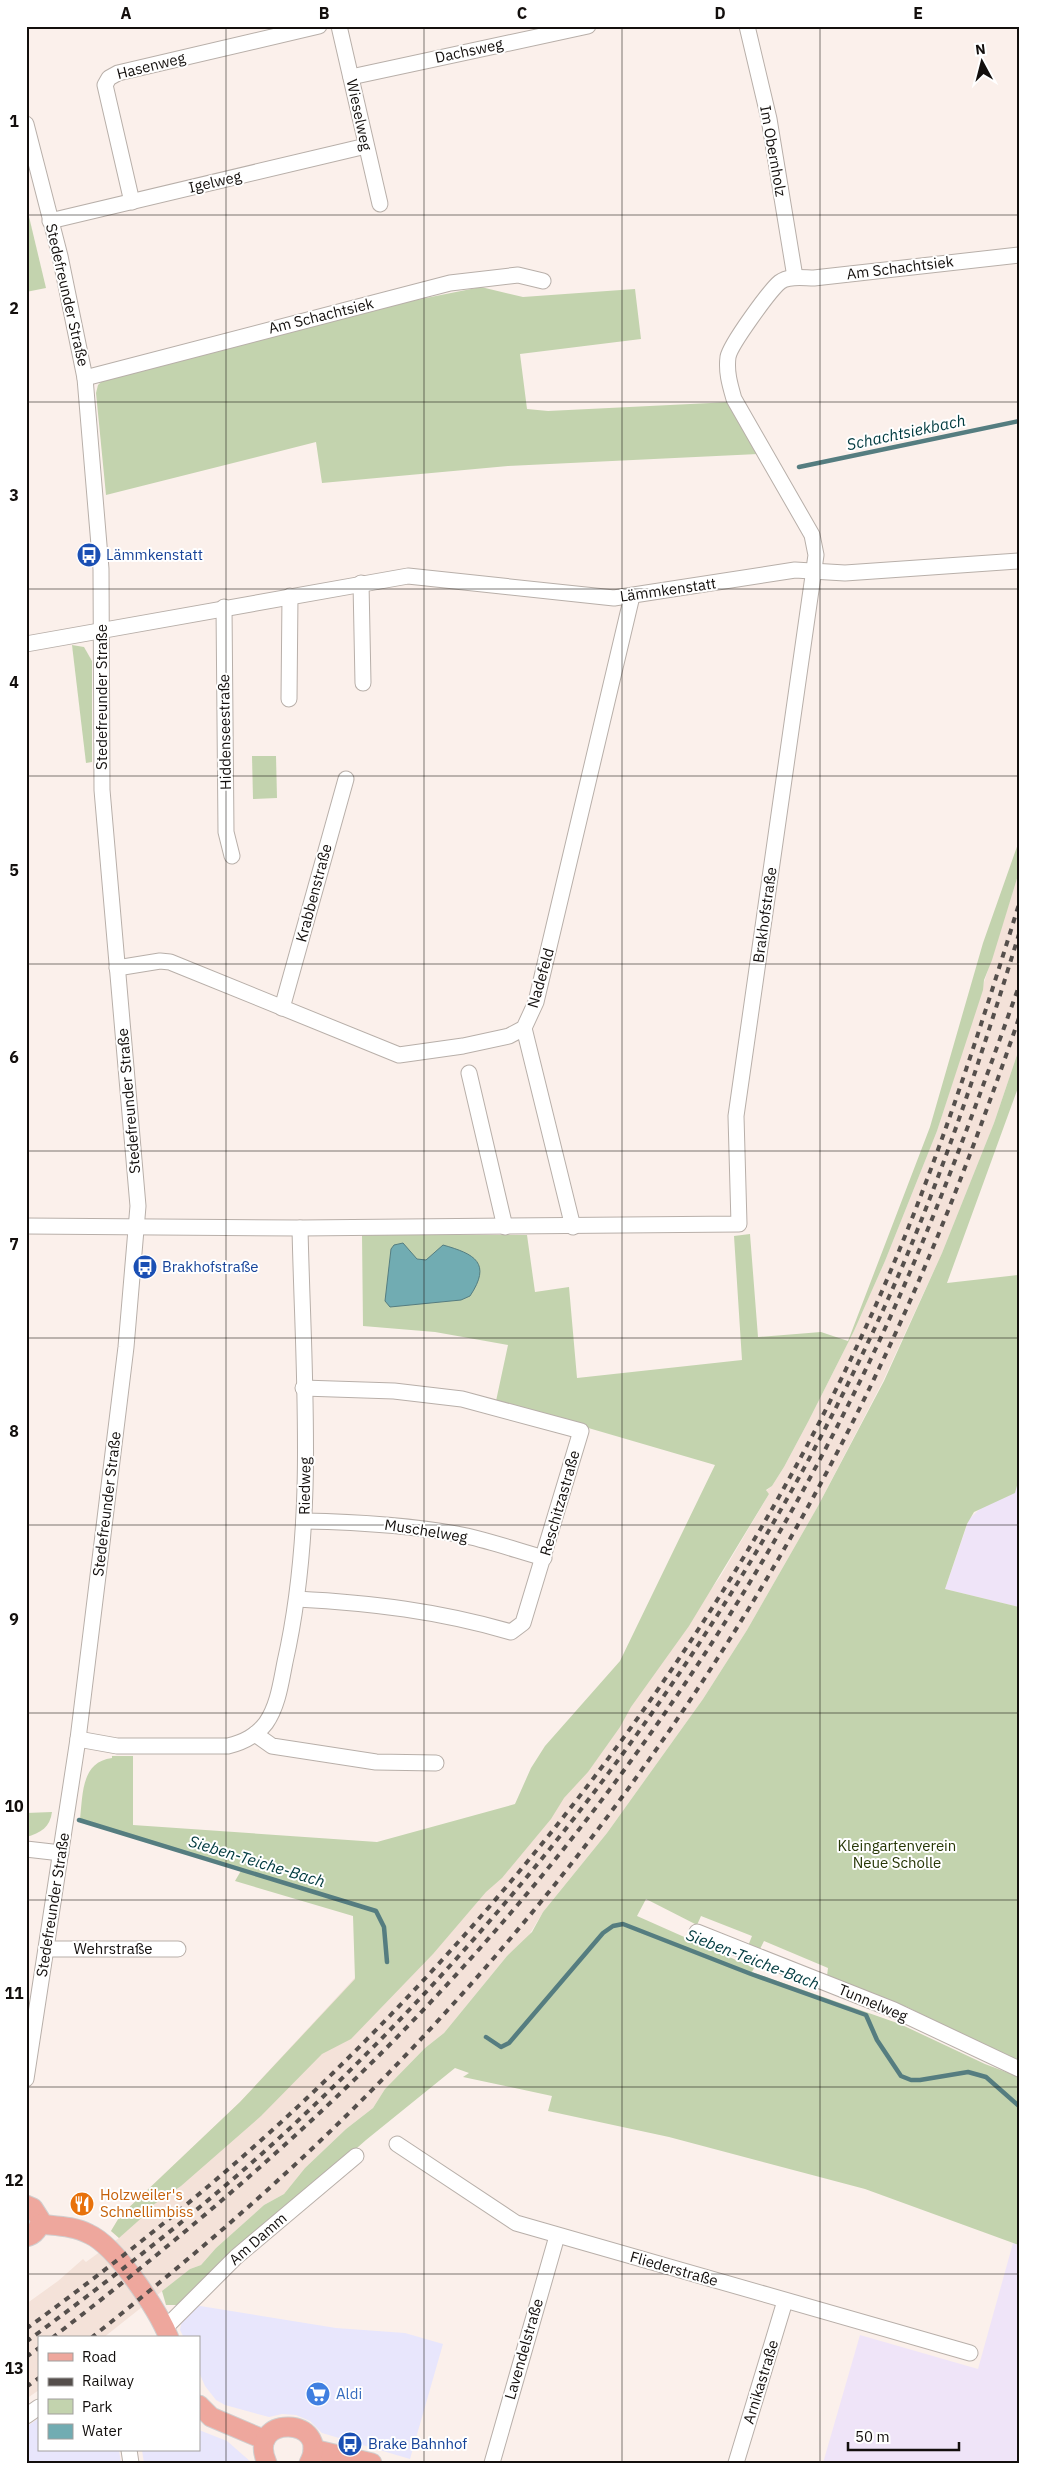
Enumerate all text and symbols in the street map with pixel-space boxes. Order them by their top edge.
text: A [121,3,132,23]
text: B [319,3,330,23]
text: C [517,3,527,23]
text: D [714,3,726,23]
text: E [913,3,923,23]
street label: Dachsweg [433,34,505,67]
north arrow [958,38,1008,88]
text: N [974,40,987,59]
street label: Hasenweg [115,48,187,83]
street label: Wieselweg [343,77,376,152]
street label: Im Obernholz [756,104,791,198]
text: 1 [9,111,19,131]
street label: Igelweg [187,166,243,197]
street label: Stedefreunder Straße [42,222,93,368]
street label: Am Schachtsiek [845,252,955,283]
street label: Am Schachtsiek [266,293,375,338]
text: 2 [9,298,19,318]
water label: Schachtsiekbach [845,410,967,454]
text: 3 [9,485,19,505]
bus stop icon: Lämmkenstatt [76,542,102,568]
place label: Lämmkenstatt [106,545,203,564]
street label: Lämmkenstatt [619,573,717,606]
street label: Stedefreunder Straße [92,624,111,770]
text: 4 [9,672,19,692]
street label: Hiddenseestraße [214,674,235,790]
street label: Krabbenstraße [291,842,336,944]
text: 5 [9,860,19,880]
street label: Brakhofstraße [748,866,781,964]
street label: Nadefeld [523,946,558,1010]
street label: Stedefreunder Straße [113,1028,144,1175]
text: 6 [9,1047,19,1067]
text: 7 [9,1234,19,1254]
bus stop icon: Brakhofstraße [132,1254,158,1280]
place label: Brakhofstraße [162,1257,259,1276]
text: 8 [9,1421,19,1441]
street label: Stedefreunder Straße [88,1430,125,1578]
street label: Reschitzastraße [535,1448,584,1558]
street label: Riedweg [294,1457,315,1515]
street label: Muschelweg [383,1515,469,1546]
text: 9 [9,1609,19,1629]
text: 10 [4,1796,24,1816]
street label: Stedefreunder Straße [32,1831,73,1978]
water label: Sieben-Teiche-Bach [187,1831,327,1891]
park label: Kleingartenverein Neue Scholle [838,1836,956,1872]
water label: Sieben-Teiche-Bach [683,1924,823,1994]
street label: Wehrstraße [73,1939,153,1958]
street label: Tunnelweg [836,1979,911,2026]
text: 11 [4,1983,24,2003]
text: 12 [4,2170,24,2190]
place label: Holzweiler's Schnellimbiss [100,2185,193,2221]
restaurant icon: Holzweiler's Schnellimbiss [69,2191,95,2217]
street label: Am Damm [225,2208,291,2269]
street label: Fliederstraße [628,2247,720,2290]
street label: Lavendelstraße [500,2296,547,2402]
legend [38,2336,200,2452]
street label: Arnikastraße [739,2337,782,2426]
text: Road [82,2347,117,2366]
text: 13 [4,2358,24,2378]
text: Railway [82,2371,135,2390]
supermarket icon: Aldi [305,2381,331,2407]
place label: Aldi [336,2384,362,2403]
text: Park [82,2397,112,2416]
scale bar [848,2419,959,2451]
text: Water [82,2421,123,2440]
text: 50 m [855,2427,890,2446]
bus stop icon: Brake Bahnhof [337,2431,363,2457]
place label: Brake Bahnhof [368,2434,467,2453]

